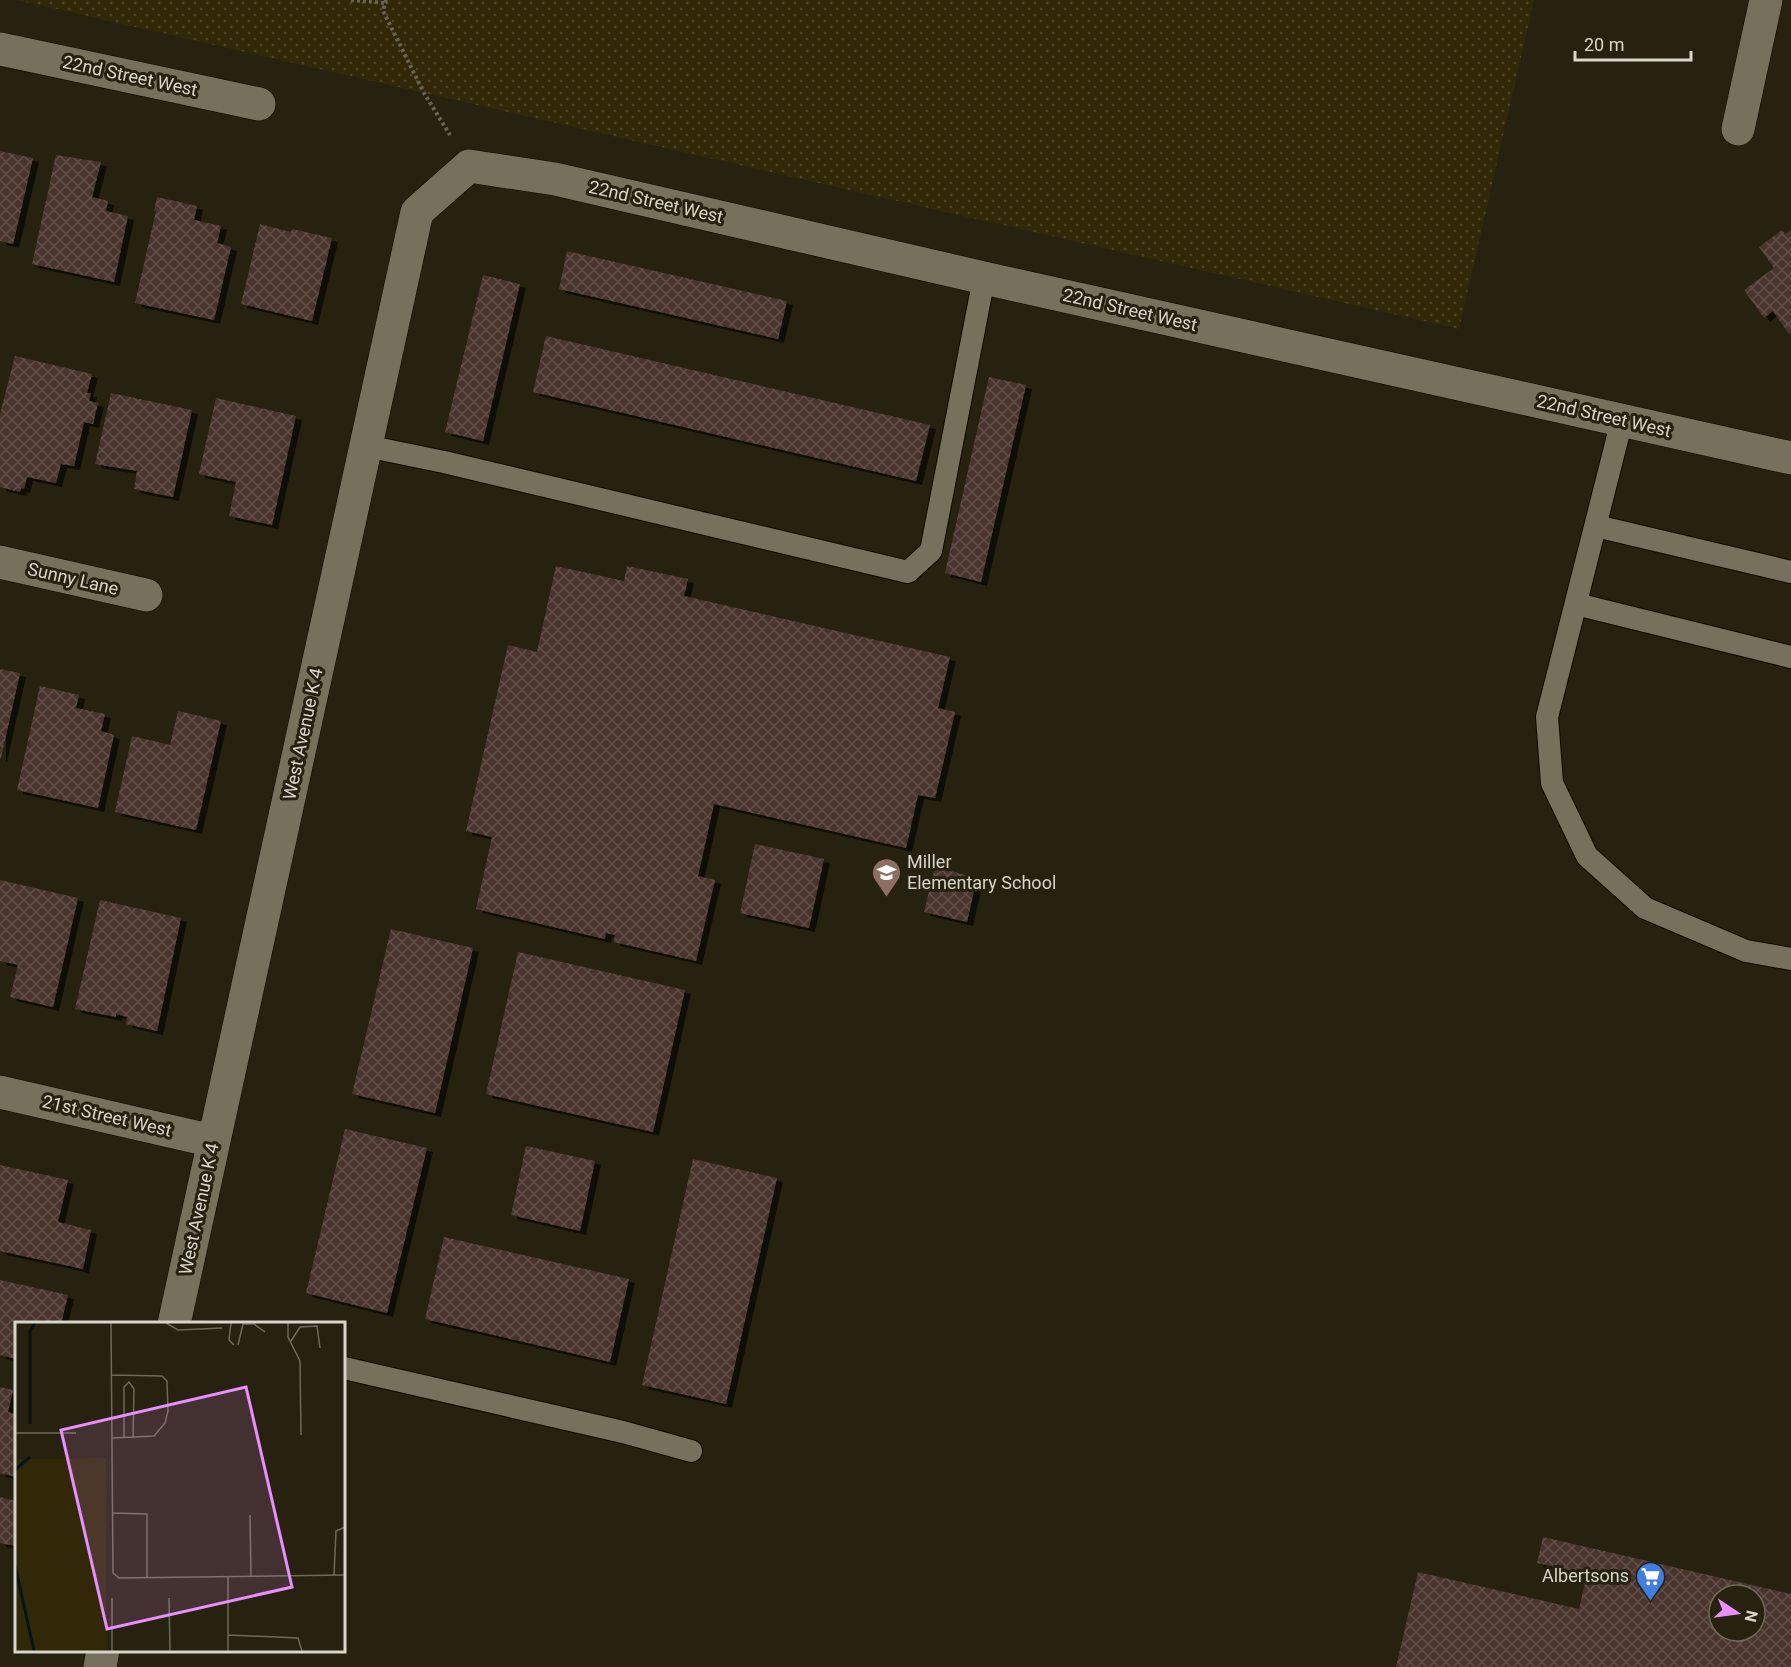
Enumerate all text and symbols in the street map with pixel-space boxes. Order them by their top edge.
scale bar [1575,24,1690,62]
text: 20 m [1584,34,1624,55]
street label: 22nd Street West [61,51,199,100]
street label: 22nd Street West [587,176,725,227]
street label: 22nd Street West [1061,284,1199,335]
street label: 22nd Street West [1535,390,1673,441]
street label: Sunny Lane [26,558,121,599]
street label: West Avenue K 4 [278,666,327,802]
place label: Miller Elementary School [907,851,1056,893]
school or university icon: Miller Elementary School [870,856,902,898]
street label: 21st Street West [40,1090,174,1141]
street label: West Avenue K 4 [174,1141,223,1277]
inset map [15,1322,345,1652]
supermarket icon: Albertsons [1634,1560,1666,1602]
place label: Albertsons [1542,1565,1629,1586]
north arrow [1707,1583,1767,1643]
text: N [1741,1609,1762,1624]

